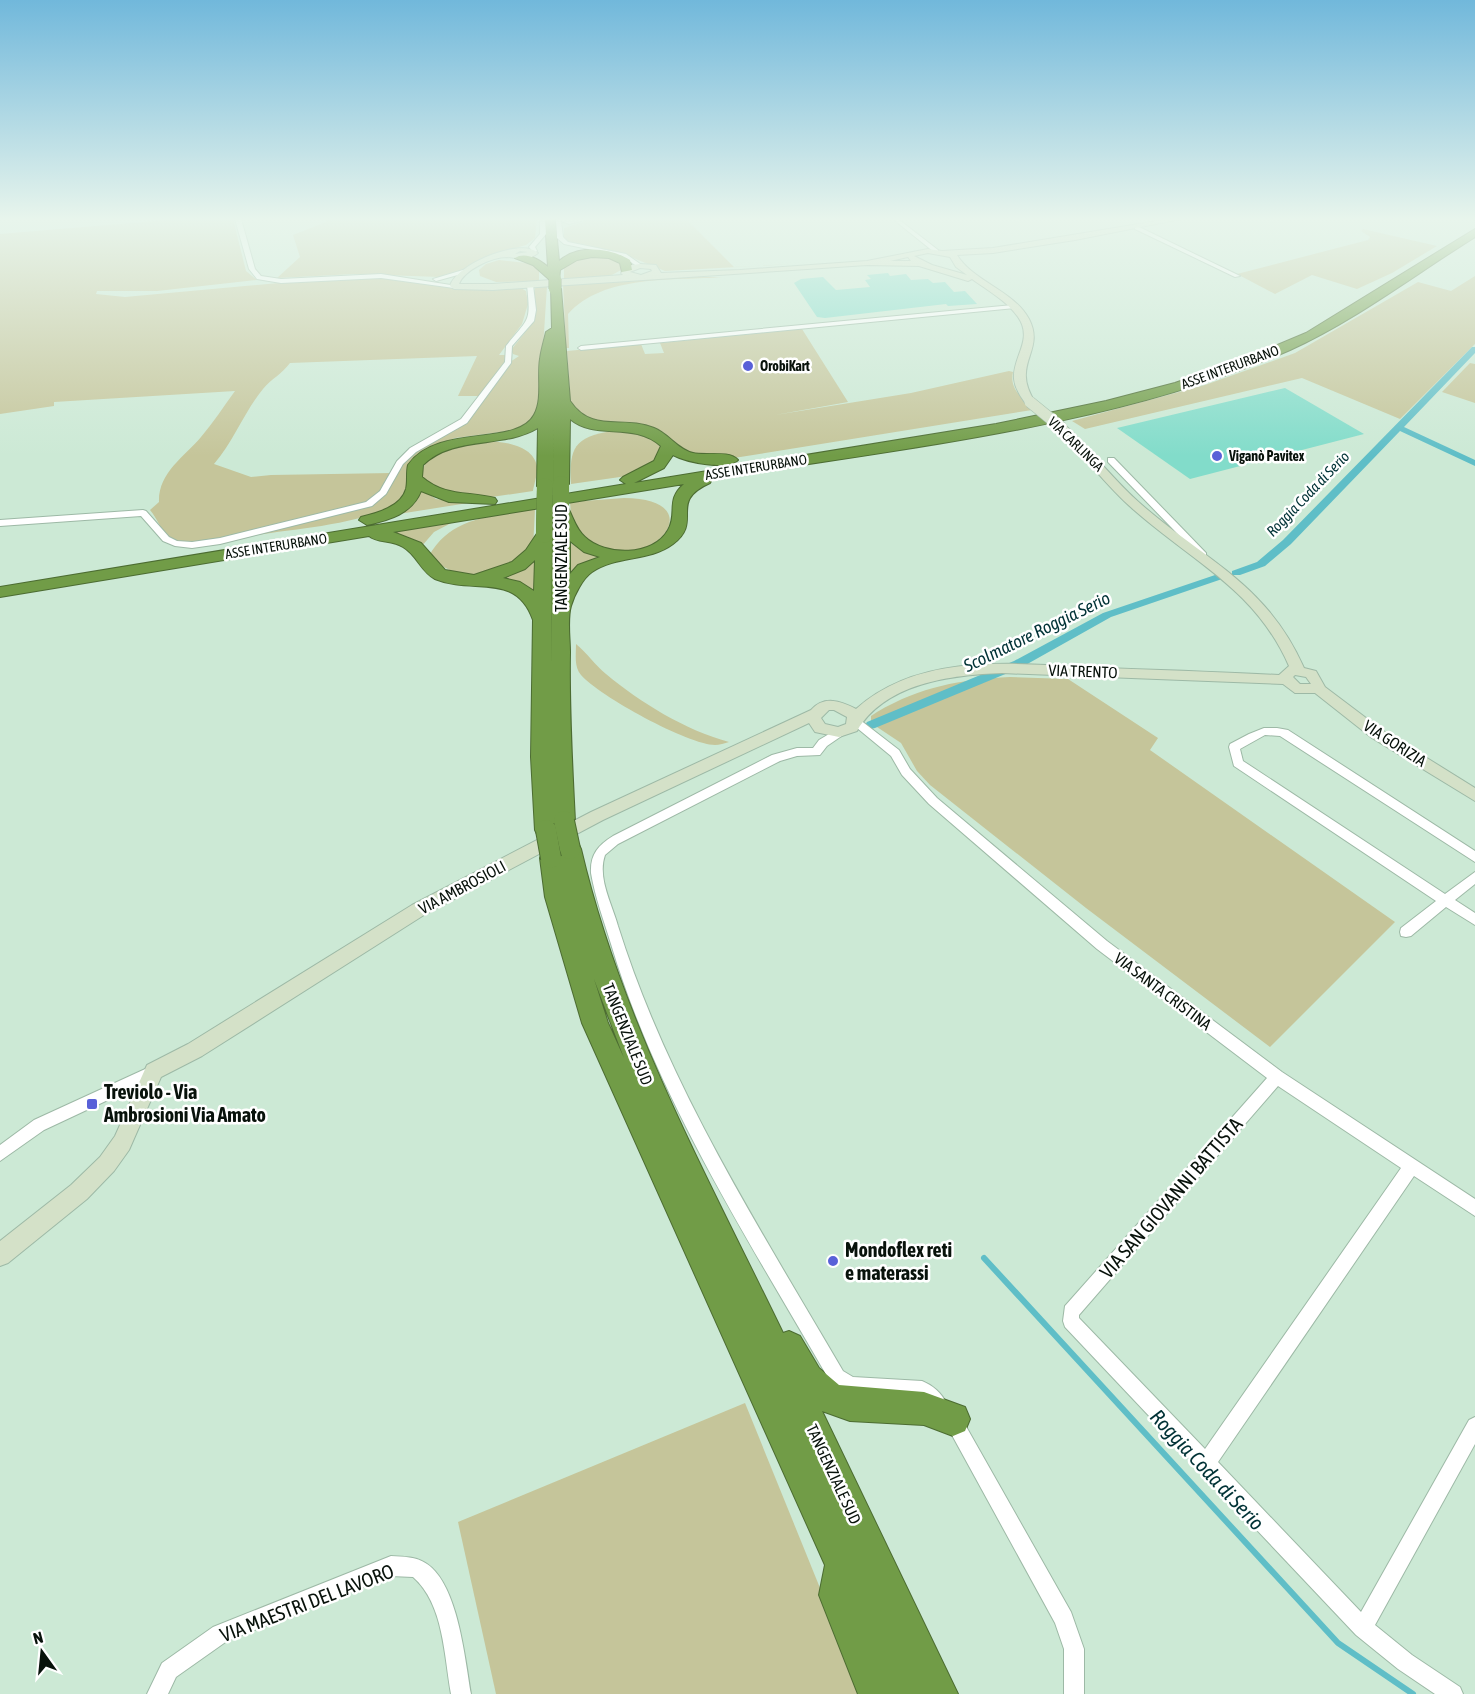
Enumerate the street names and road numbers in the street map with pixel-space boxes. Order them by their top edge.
street label: ASSE INTERURBANO [1179,342,1281,392]
street label: VIA CARLINGA [1045,414,1107,474]
street label: ASSE INTERURBANO [704,451,808,483]
street label: TANGENZIALE SUD [552,504,570,612]
street label: ASSE INTERURBANO [224,530,328,562]
street label: VIA TRENTO [1048,661,1118,681]
street label: VIA GORIZIA [1360,716,1430,770]
street label: VIA AMBROSIOLI [416,857,508,917]
street label: VIA SANTA CRISTINA [1111,949,1215,1033]
street label: TANGENZIALE SUD [599,981,657,1087]
street label: VIA SAN GIOVANNI BATTISTA [1095,1113,1247,1283]
street label: TANGENZIALE SUD [803,1421,865,1527]
street label: VIA MAESTRI DEL LAVORO [217,1559,397,1646]

